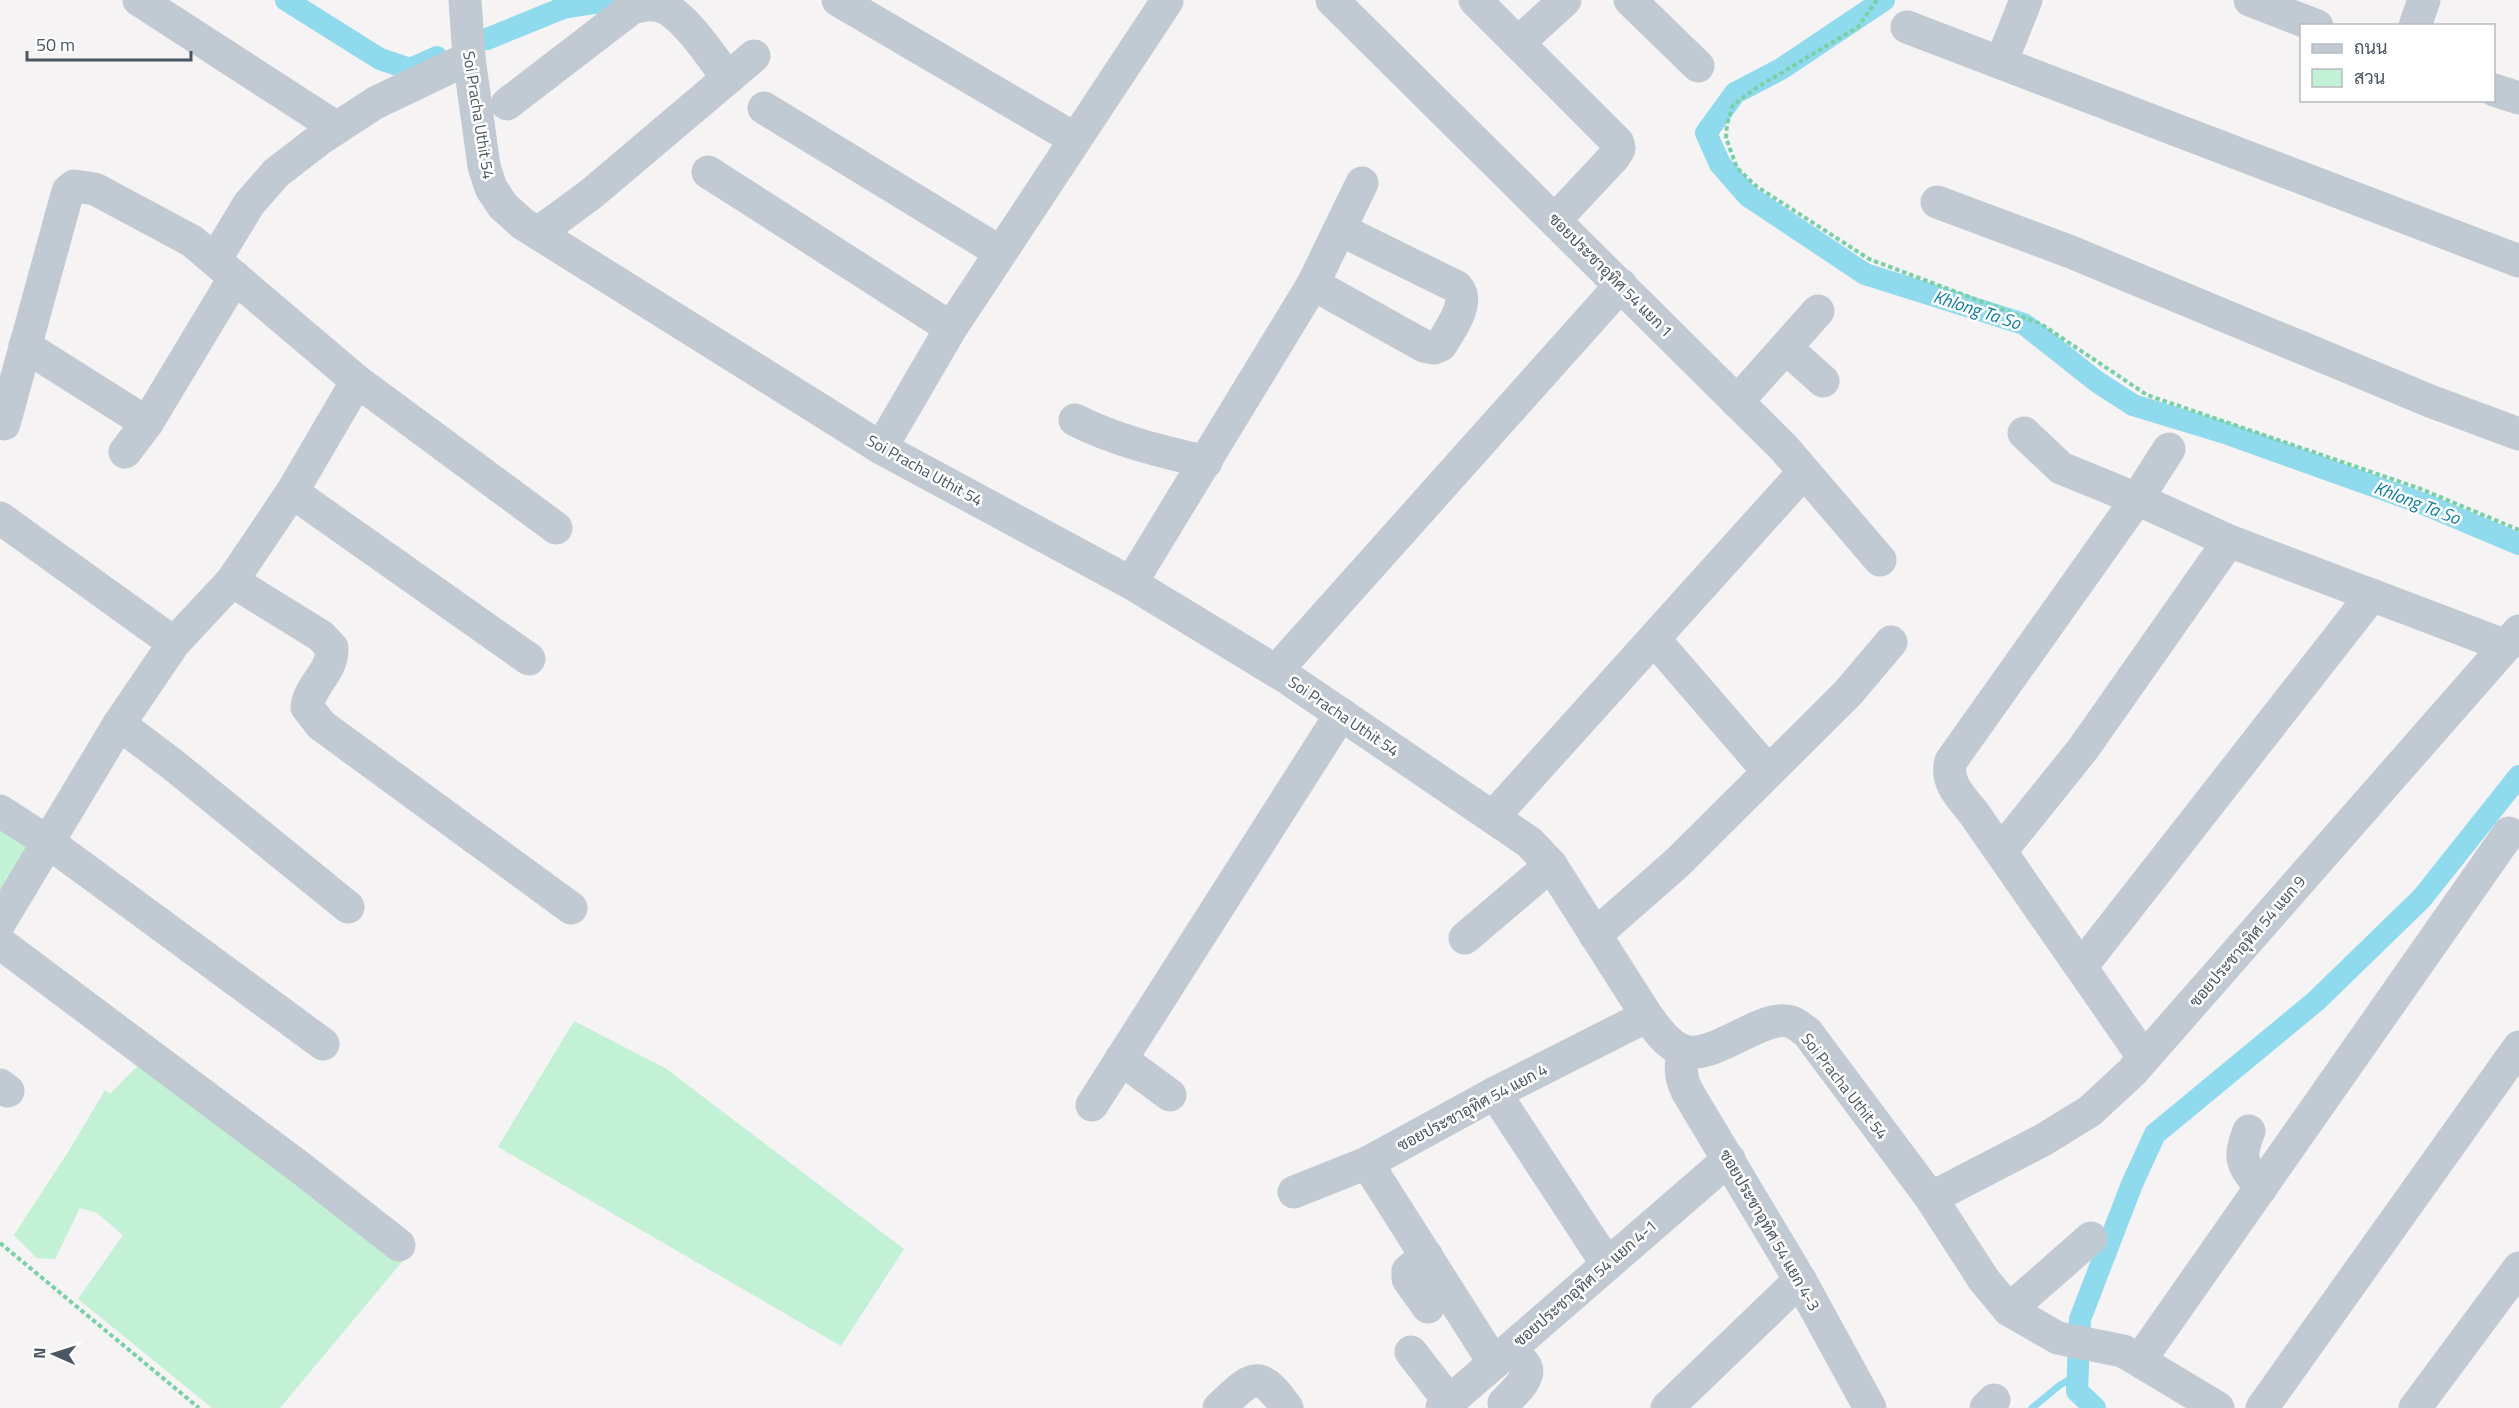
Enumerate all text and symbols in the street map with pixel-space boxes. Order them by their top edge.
scale bar [27,24,190,62]
legend [2300,24,2495,102]
text: 50 m [36,31,75,58]
text: ถนน [2354,34,2387,61]
street label: Soi Pracha Uthit 54 [457,49,501,181]
text: สวน [2354,64,2385,91]
street label: ซอยประชาอุทิศ 54 แยก 1 [1543,207,1679,343]
water label: Khlong Ta So [1930,283,2025,337]
street label: Soi Pracha Uthit 54 [863,428,987,512]
water label: Khlong Ta So [2370,474,2465,532]
street label: Soi Pracha Uthit 54 [1284,670,1404,762]
street label: ซอยประชาอุทิศ 54 แยก 9 [2183,870,2311,1012]
street label: Soi Pracha Uthit 54 [1796,1028,1894,1144]
street label: ซอยประชาอุทิศ 54 แยก 4 [1393,1057,1551,1157]
street label: ซอยประชาอุทิศ 54 แยก 4-3 [1714,1145,1826,1315]
street label: ซอยประชาอุทิศ 54 แยก 4-1 [1508,1214,1662,1352]
north arrow [24,1324,84,1384]
text: N [27,1347,51,1359]

